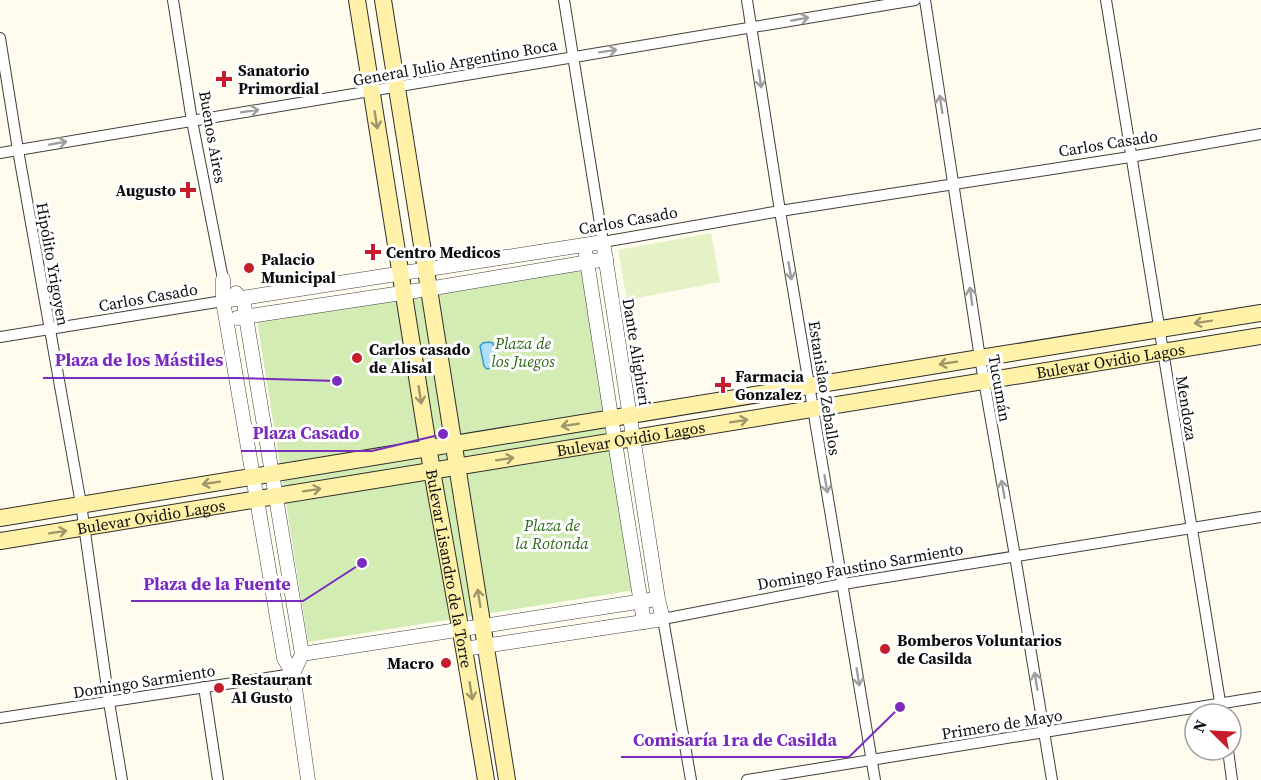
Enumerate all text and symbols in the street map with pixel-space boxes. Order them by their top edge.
one-way arrow [790,14,810,25]
street label: General Julio Argentino Roca [351,33,560,91]
one-way arrow [598,45,617,56]
place label: Sanatorio Primordial [238,59,319,99]
one-way arrow [754,68,765,88]
marker: Sanatorio Primordial [215,70,233,88]
street label: Buenos Aires [194,89,232,185]
one-way arrow [936,94,947,114]
one-way arrow [240,106,259,117]
one-way arrow [371,110,382,129]
street label: Carlos Casado [1057,124,1159,162]
one-way arrow [47,138,67,149]
place label: Augusto [116,179,176,201]
marker: Augusto [181,183,195,197]
street label: Carlos Casado [577,200,679,240]
street label: Hipólito Yrigoyen [31,201,75,328]
place label: Centro Medicos [386,241,501,263]
marker: Centro Medicos [364,243,382,261]
place label: Palacio Municipal [261,248,336,288]
marker: Palacio Municipal [242,261,256,275]
one-way arrow [785,261,796,280]
street label: Carlos Casado [97,277,199,317]
one-way arrow [965,287,976,307]
street label: Dante Alighieri [618,297,656,408]
one-way arrow [1194,317,1214,328]
street label: Estanislao Zeballos [804,319,846,457]
park label: Plaza de los Juegos [491,332,555,372]
place label: Carlos casado de Alisal [369,338,470,378]
street label: Bulevar Ovidio Lagos [1034,338,1186,383]
callout: Plaza de los Mástiles [43,342,235,378]
text: Plaza de los Mástiles [55,347,223,372]
marker: Carlos casado de Alisal [350,351,364,365]
street label: Tucumán [983,353,1017,424]
one-way arrow [939,358,959,369]
place label: Farmacia Gonzalez [735,365,804,405]
street label: Mendoza [1171,374,1203,443]
marker: Farmacia Gonzalez [716,378,730,392]
one-way arrow [415,385,426,405]
callout: Plaza Casado [241,415,372,451]
one-way arrow [728,415,748,426]
street label: Bulevar Ovidio Lagos [555,416,707,461]
text: Plaza Casado [253,420,359,445]
one-way arrow [560,420,580,431]
one-way arrow [495,454,514,465]
street label: Bulevar Lisandro de la Torre [421,467,478,670]
one-way arrow [821,474,832,494]
one-way arrow [202,478,222,489]
one-way arrow [997,479,1008,499]
one-way arrow [302,485,322,496]
street label: Bulevar Ovidio Lagos [75,494,227,539]
park label: Plaza de la Rotonda [515,514,589,554]
one-way arrow [47,526,67,537]
street label: Domingo Faustino Sarmiento [755,537,965,595]
callout: Plaza de la Fuente [131,565,303,601]
text: Plaza de la Fuente [143,571,291,596]
one-way arrow [473,588,484,608]
place label: Bomberos Voluntarios de Casilda [897,629,1062,669]
marker: Bomberos Voluntarios de Casilda [878,642,892,656]
place label: Macro [387,652,434,674]
marker: Macro [439,656,453,670]
street label: Domingo Sarmiento [71,659,217,703]
one-way arrow [852,666,863,686]
place label: Restaurant Al Gusto [231,668,312,708]
one-way arrow [1030,671,1041,691]
marker: Restaurant Al Gusto [212,681,226,695]
one-way arrow [466,681,477,700]
north arrow [1183,702,1243,762]
street label: Primero de Mayo [940,704,1064,744]
text: N [1187,716,1212,736]
callout: Comisaría 1ra de Casilda [621,721,849,757]
text: Comisaría 1ra de Casilda [633,727,837,752]

